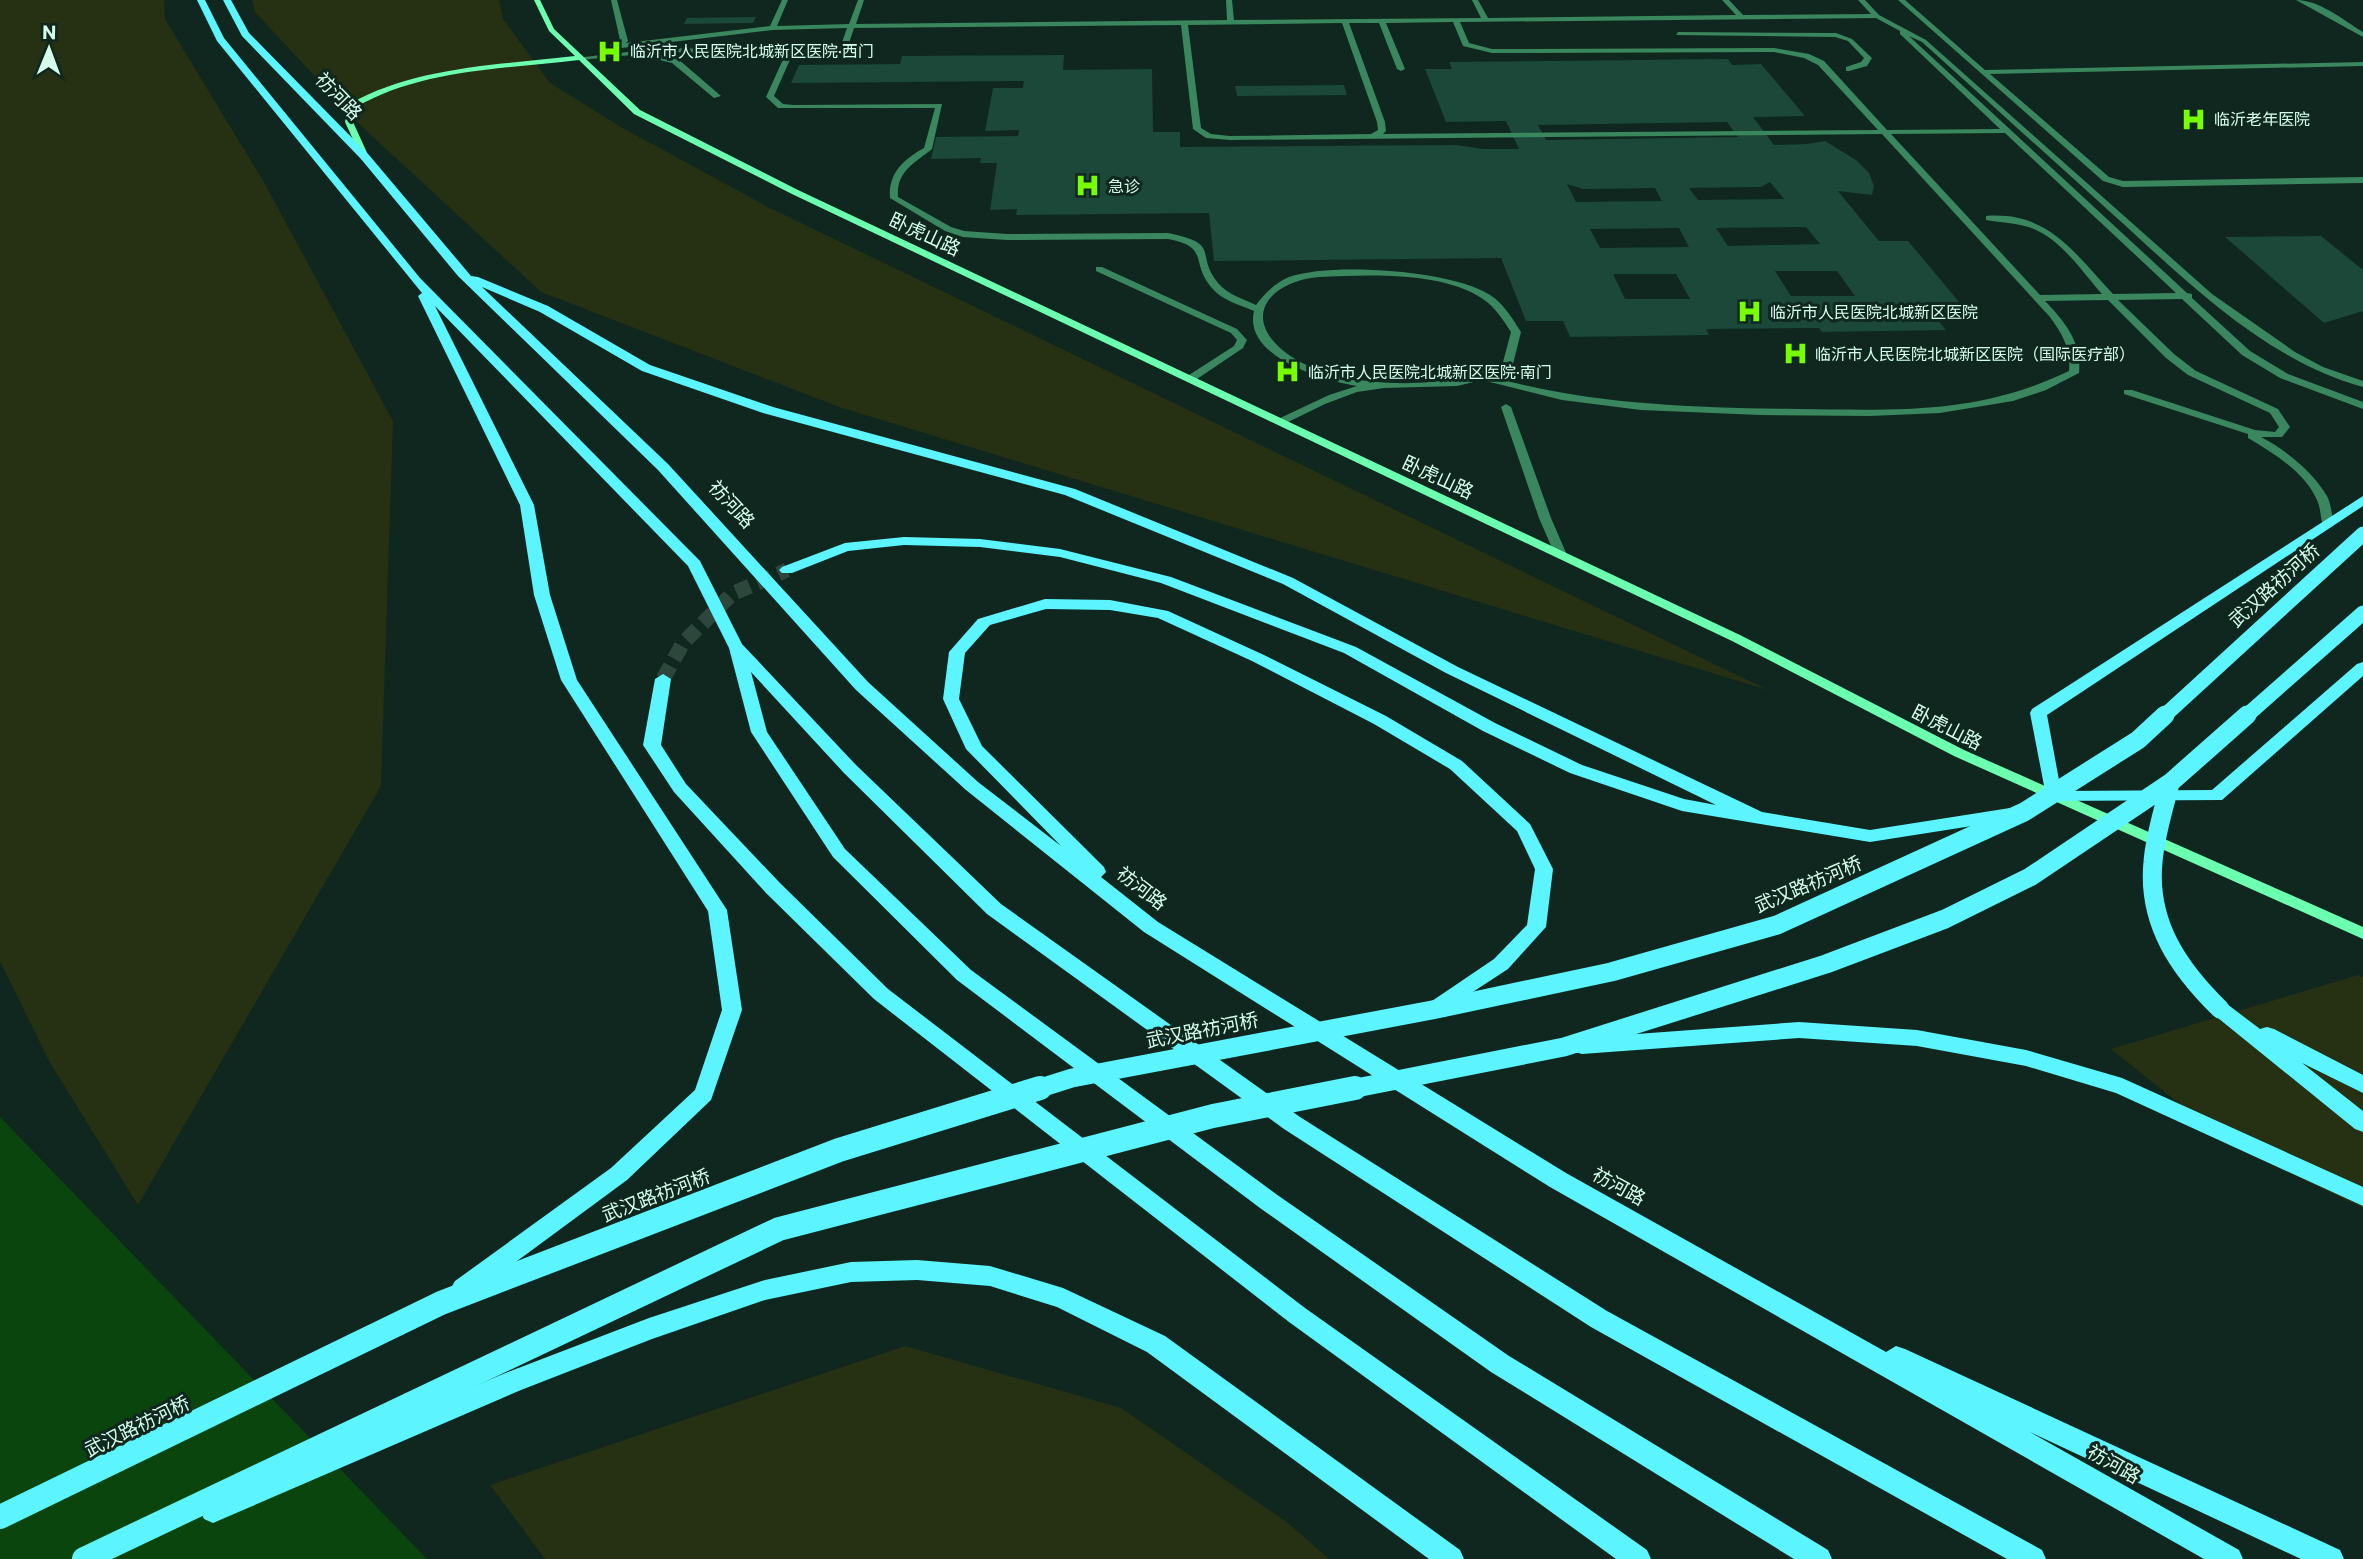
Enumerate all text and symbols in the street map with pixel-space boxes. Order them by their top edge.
north arrow [14,14,84,84]
text: N [42,20,57,43]
hospital icon: 临沂市人民医院北城新区医院·西门 [596,37,624,65]
place label: 临沂市人民医院北城新区医院·西门 [630,41,874,60]
street label: 祊河路 [311,67,367,124]
hospital icon: 临沂老年医院 [2180,105,2208,133]
place label: 临沂老年医院 [2214,109,2310,128]
hospital icon: 急诊 [1074,172,1102,200]
place label: 急诊 [1108,176,1140,195]
street label: 卧虎山路 [886,207,965,260]
hospital icon: 临沂市人民医院北城新区医院 [1736,298,1764,326]
place label: 临沂市人民医院北城新区医院 [1770,302,1978,321]
hospital icon: 临沂市人民医院北城新区医院（国际医疗部） [1781,340,1809,368]
place label: 临沂市人民医院北城新区医院（国际医疗部） [1815,344,2135,363]
hospital icon: 临沂市人民医院北城新区医院·南门 [1274,358,1302,386]
place label: 临沂市人民医院北城新区医院·南门 [1308,362,1552,381]
street label: 卧虎山路 [1399,450,1478,503]
street label: 祊河路 [705,475,760,532]
street label: 武汉路祊河桥 [2224,538,2324,631]
street label: 卧虎山路 [1908,699,1986,754]
street label: 武汉路祊河桥 [1751,851,1865,916]
street label: 祊河路 [1113,861,1172,914]
street label: 武汉路祊河桥 [1144,1007,1260,1052]
street label: 祊河路 [1589,1162,1650,1209]
street label: 武汉路祊河桥 [598,1163,713,1226]
street label: 武汉路祊河桥 [81,1390,193,1461]
street label: 祊河路 [2084,1439,2145,1488]

